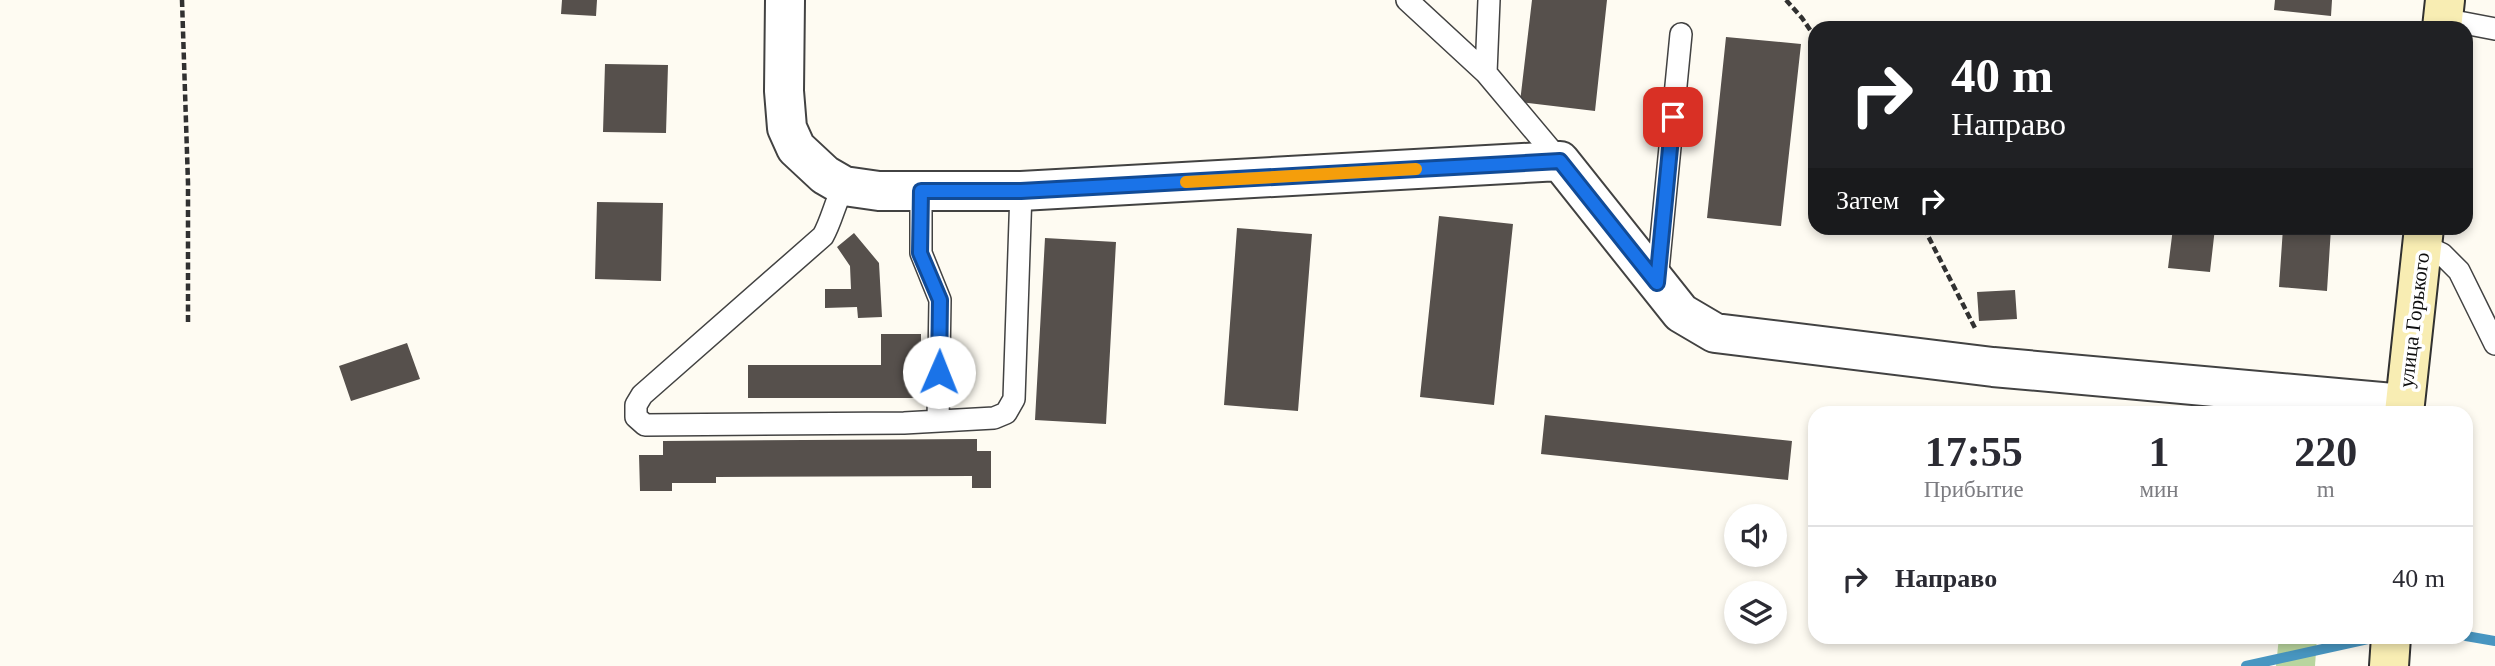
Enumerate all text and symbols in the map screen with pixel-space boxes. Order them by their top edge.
text: 40 m [1951,48,2053,103]
icon: right [1836,49,1927,140]
pin [1643,87,1703,147]
icon: arrive [1654,98,1692,136]
text: Направо [1951,106,2066,142]
icon: right [1913,182,1951,220]
text: Затем [1836,186,1899,215]
street label: улица Горького [2394,251,2434,389]
position arrow [902,335,976,409]
text: 17:55 [1925,429,2023,475]
text: 1 [2149,429,2170,475]
text: 220 [2294,429,2357,475]
text: Прибытие [1924,477,2024,502]
text: мин [2139,477,2179,502]
text: m [2317,477,2335,502]
map controls [1724,504,1787,644]
button: sound [1724,504,1787,567]
icon: right [1836,560,1874,598]
text: Направо [1895,564,1997,593]
text: 40 m [2392,564,2445,593]
button: layers [1724,581,1787,644]

